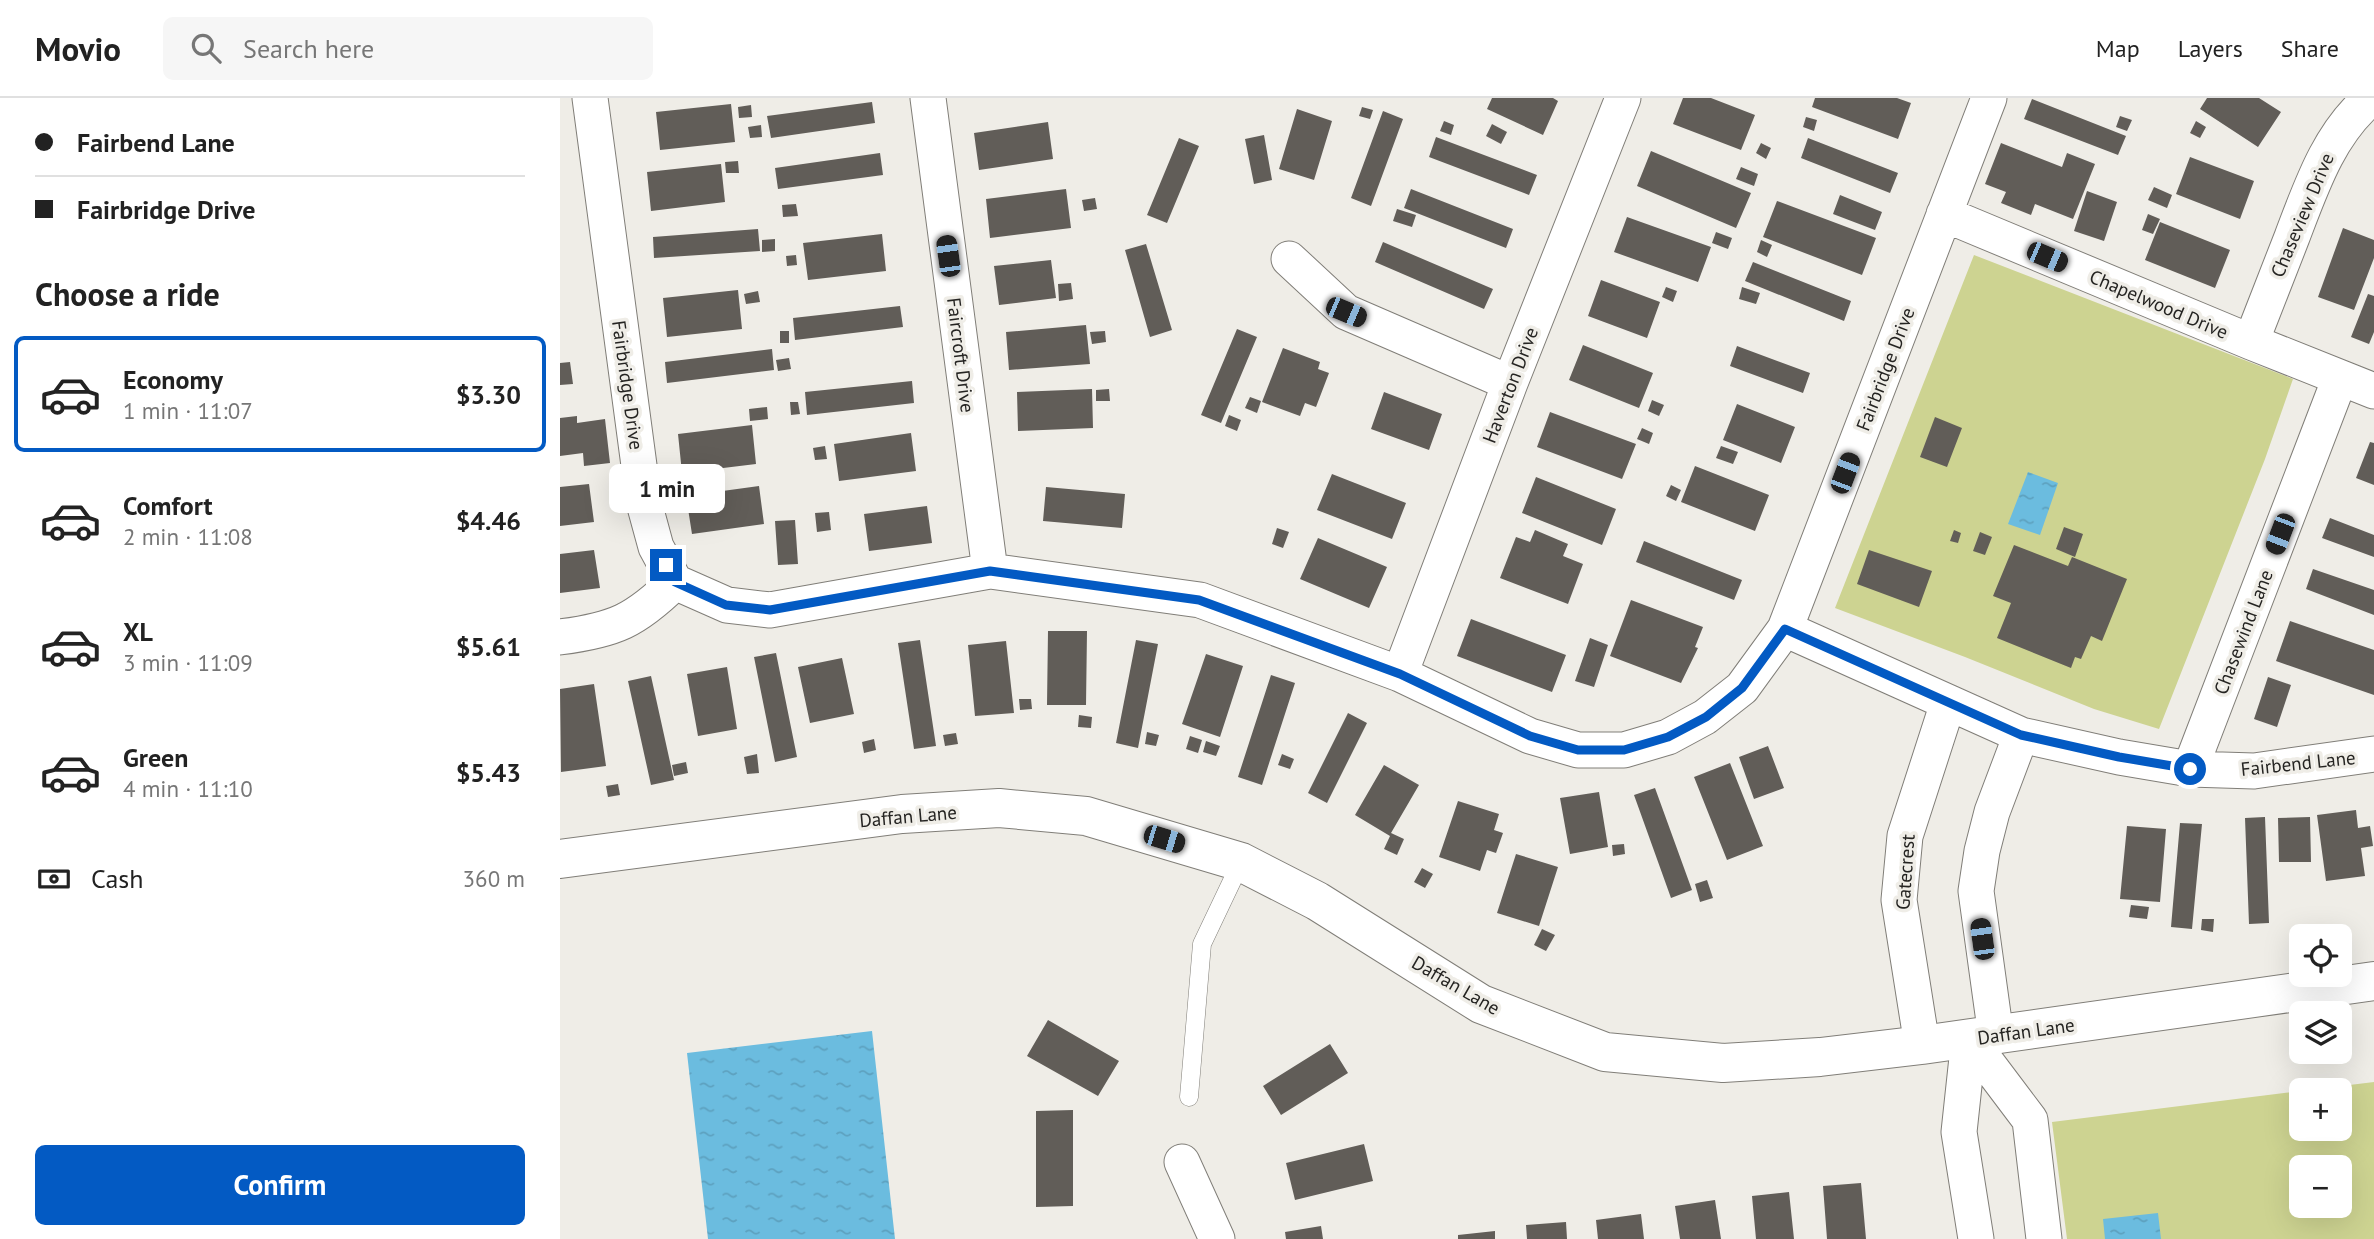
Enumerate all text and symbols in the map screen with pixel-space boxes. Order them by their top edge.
search box [163,17,653,80]
text: Movio [35,27,121,70]
icon: search [187,29,225,67]
text: Search here [243,32,374,65]
text: Map [2096,33,2140,64]
text: Layers [2178,33,2243,64]
text: Share [2281,33,2339,64]
text: Fairbend Lane [77,126,235,159]
street label: Chaseview Drive [2265,149,2339,281]
text: Fairbridge Drive [77,193,255,226]
car [935,234,962,278]
car [2024,239,2071,275]
street label: Chapelwood Drive [2086,264,2232,344]
text: Choose a ride [35,273,220,315]
car [1323,294,1370,330]
street label: Faircroft Drive [942,296,980,414]
street label: Fairbridge Drive [1850,304,1920,434]
street label: Fairbridge Drive [607,319,649,451]
street label: Haverton Drive [1477,324,1543,446]
icon: car [39,363,102,426]
text: Economy [123,363,223,396]
text: $3.30 [456,378,521,411]
text: 1 min · 11:07 [123,396,253,425]
car [1828,450,1863,496]
callout: 1 min [608,463,724,512]
text: 1 min [639,474,695,503]
icon: car [39,489,102,552]
text: Comfort [123,489,213,522]
text: $4.46 [456,504,521,537]
car [2263,511,2298,557]
text: 2 min · 11:08 [123,522,253,551]
route end [650,549,682,581]
street label: Chasewind Lane [2208,566,2278,698]
icon: car [39,615,102,678]
text: XL [123,615,153,648]
text: $5.61 [456,630,521,663]
text: 3 min · 11:09 [123,648,253,677]
icon: car [39,741,102,804]
text: Green [123,741,188,774]
street label: Fairbend Lane [2239,745,2357,781]
route start [2174,753,2206,785]
text: $5.43 [456,756,521,789]
text: 4 min · 11:10 [123,774,253,803]
street label: Daffan Lane [858,800,958,832]
car [1141,823,1188,855]
street label: Gatecrest [1890,833,1920,911]
icon: cash [35,860,73,898]
text: Cash [91,862,143,895]
text: 360 m [463,864,525,893]
car [1969,917,1996,961]
map controls [2289,924,2352,1218]
button: locate [2289,924,2352,987]
street label: Daffan Lane [1408,950,1504,1020]
button: layers [2289,1001,2352,1064]
street label: Daffan Lane [1976,1012,2076,1050]
button: + [2289,1078,2352,1141]
button: Confirm [35,1145,525,1225]
button: − [2289,1155,2352,1218]

